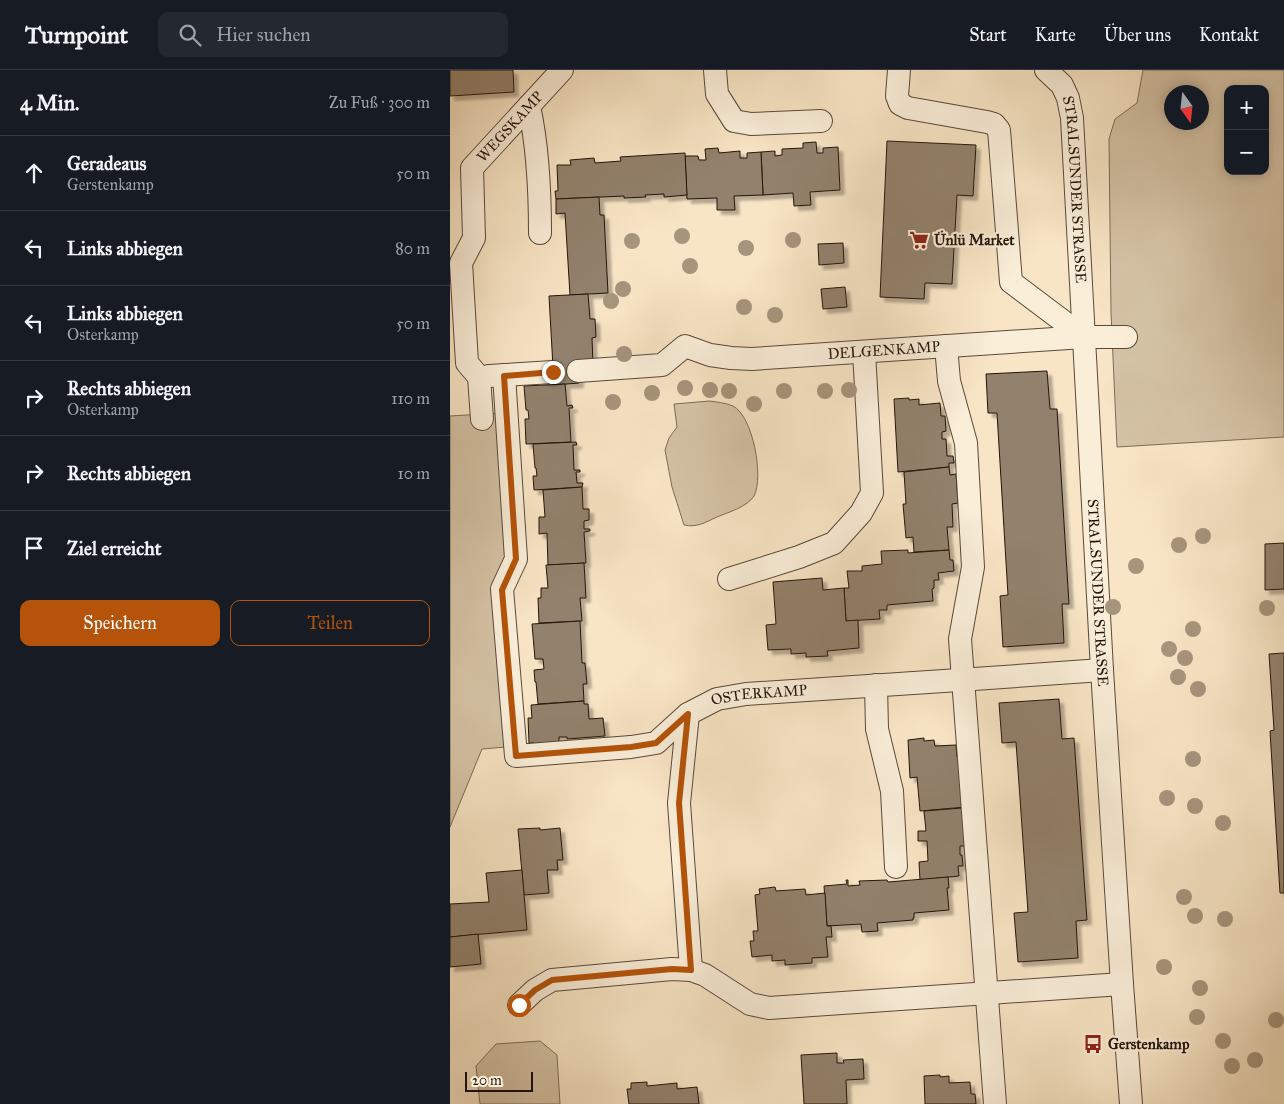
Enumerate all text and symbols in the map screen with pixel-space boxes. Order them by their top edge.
search box [158,12,508,57]
text: Turnpoint [25,20,128,50]
icon: search [176,21,204,49]
text: Hier suchen [216,23,311,46]
text: Start [969,24,1007,46]
text: Karte [1035,24,1076,46]
text: Über uns [1104,24,1171,46]
text: Kontakt [1199,24,1259,46]
north arrow [1164,85,1209,130]
map controls [1224,85,1269,175]
button: + [1224,85,1269,130]
street label: WEGSKAMP [473,87,547,166]
text: 4 Min. [20,90,79,116]
text: Zu Fuß · 300 m [329,93,430,112]
street label: STRALSUNDER STRASSE [1059,94,1090,284]
button: − [1224,130,1269,175]
text: Geradeaus [67,152,146,175]
icon: ahead [20,159,48,187]
text: 50 m [396,164,430,183]
text: Gerstenkamp [67,175,154,194]
supermarket icon: Ünlü Market [908,229,930,251]
place label: Ünlü Market [934,230,1015,249]
icon: left [20,234,48,262]
text: Links abbiegen [67,237,183,260]
text: 80 m [395,239,430,258]
text: Links abbiegen [67,302,183,325]
icon: left [20,309,48,337]
text: 50 m [396,314,430,333]
text: Osterkamp [67,325,139,344]
street label: DELGENKAMP [827,338,941,363]
route end [542,361,565,384]
text: Rechts abbiegen [67,377,191,400]
icon: right [20,384,48,412]
text: 110 m [391,389,430,408]
text: Osterkamp [67,400,139,419]
icon: right [20,459,48,487]
text: Rechts abbiegen [67,462,191,485]
text: 10 m [398,464,430,483]
street label: STRALSUNDER STRASSE [1084,498,1112,687]
icon: arrive [20,534,48,562]
text: Ziel erreicht [67,537,161,560]
button: Speichern [20,600,220,646]
button: Teilen [230,600,430,646]
street label: OSTERKAMP [708,681,808,710]
route start [508,994,531,1017]
bus stop icon: Gerstenkamp [1082,1033,1104,1055]
place label: Gerstenkamp [1108,1035,1190,1054]
scale bar [465,1069,532,1092]
text: 20 m [472,1072,502,1089]

